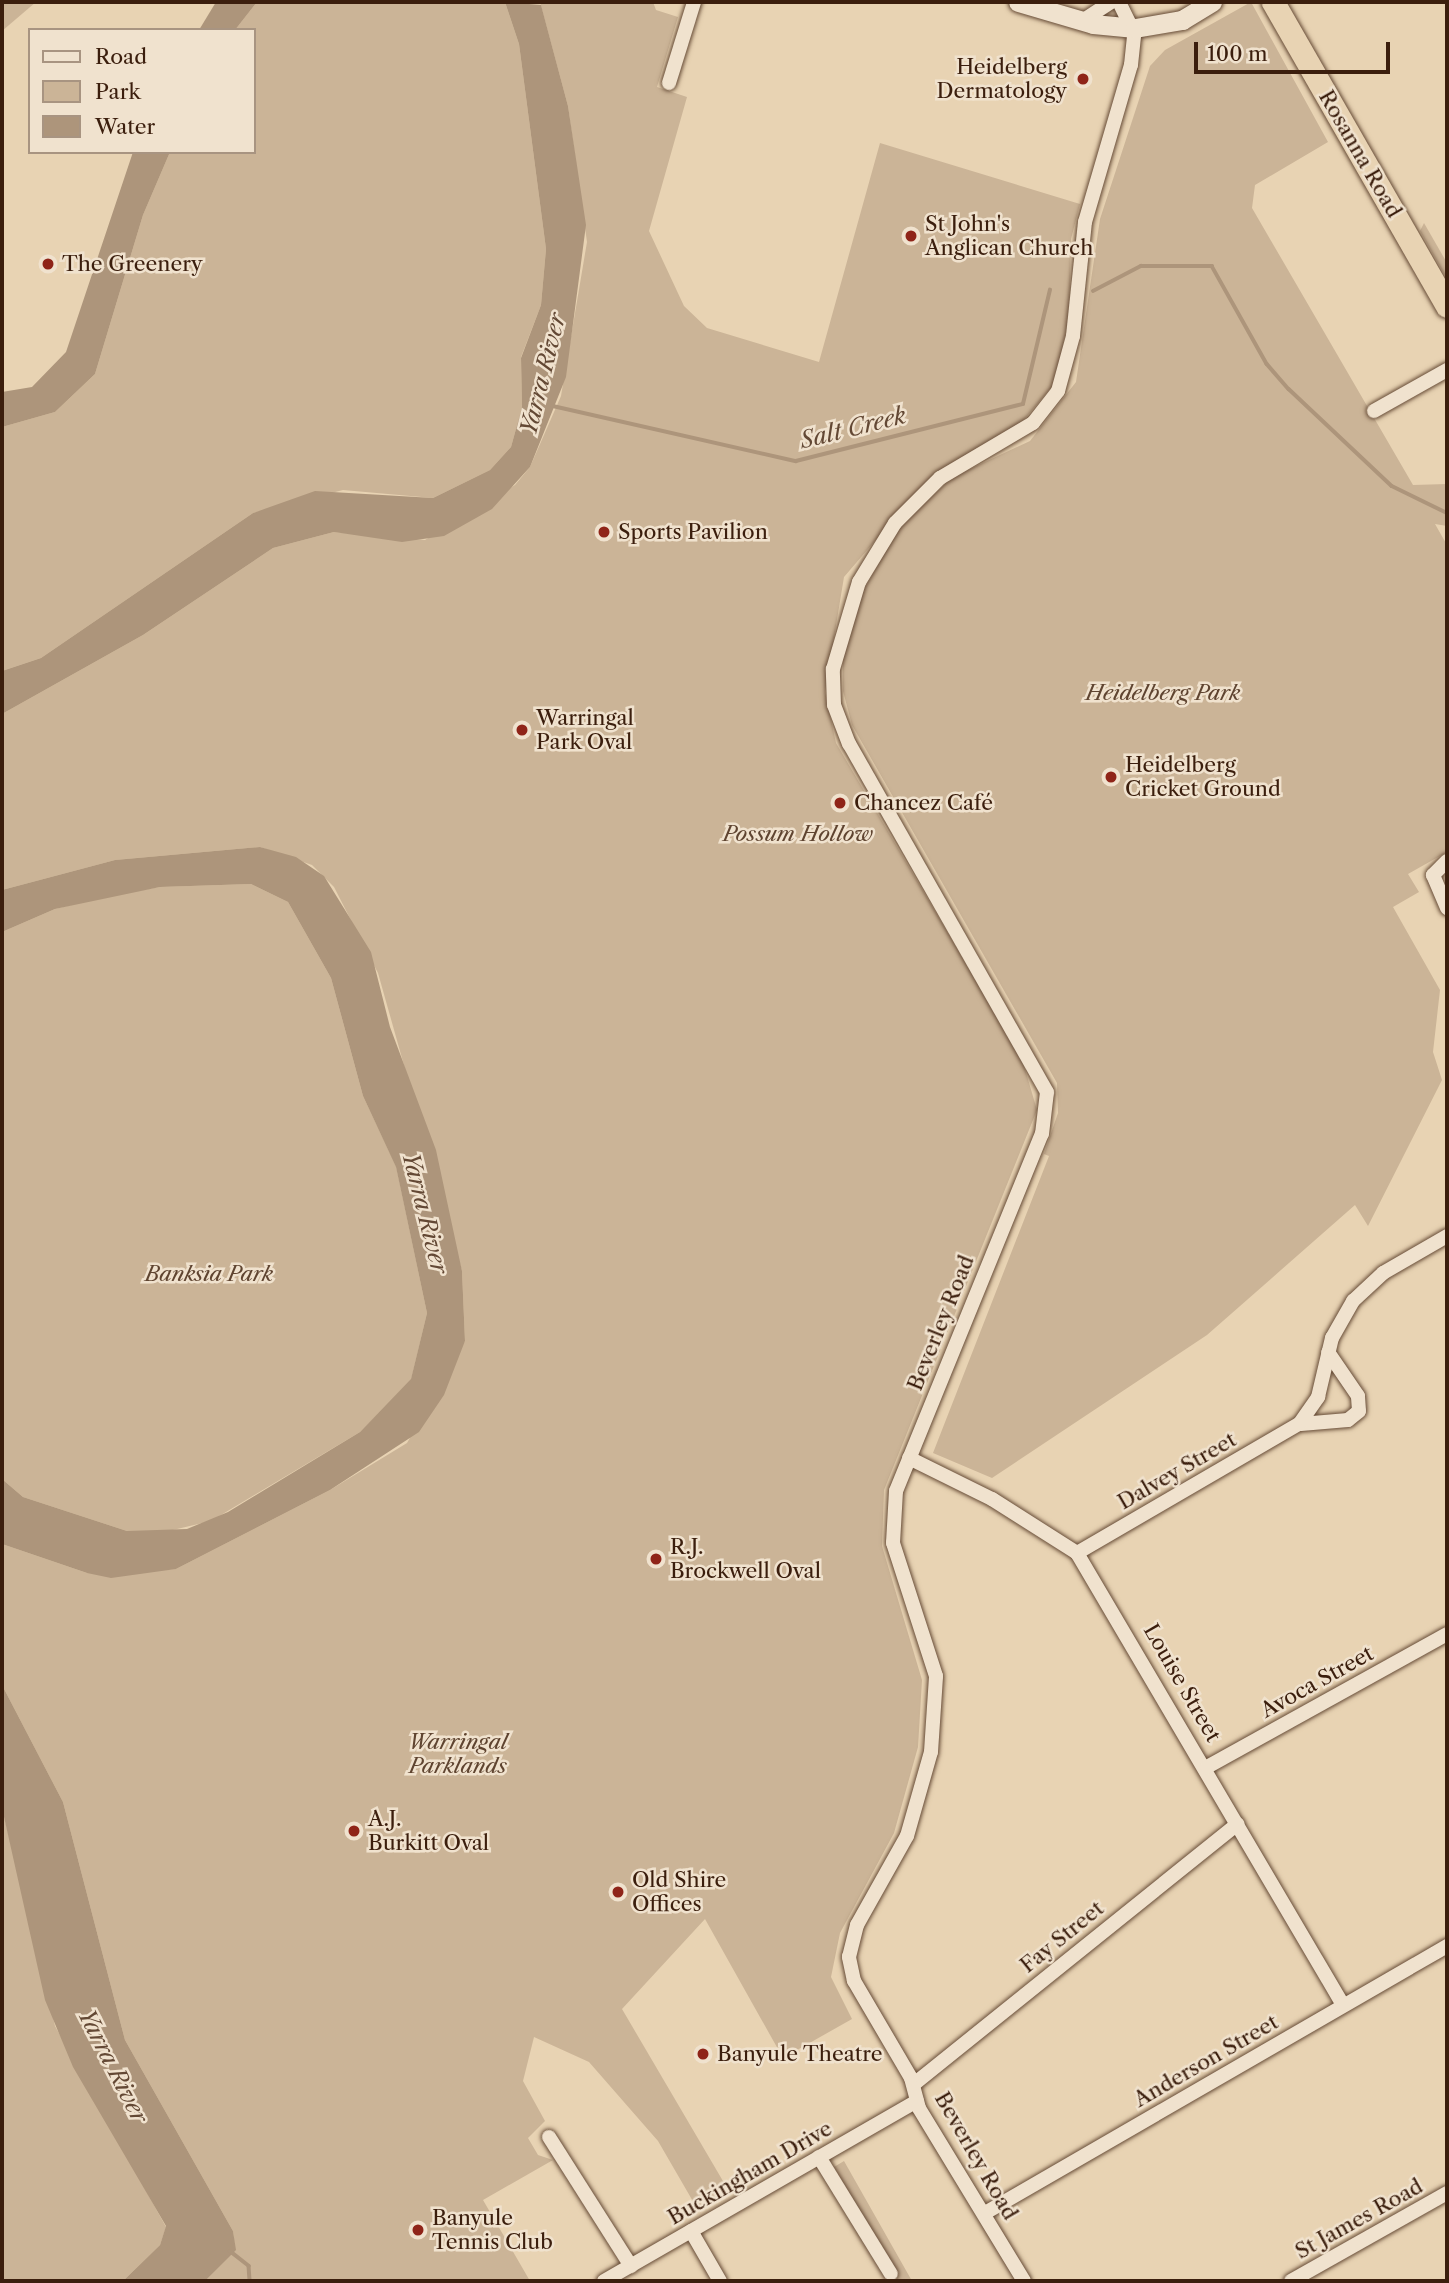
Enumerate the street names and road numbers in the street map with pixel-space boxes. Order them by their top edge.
street label: Rosanna Road [1313,86,1407,222]
street label: Beverley Road [902,1251,980,1395]
street label: Dalvey Street [1113,1427,1241,1515]
street label: Louise Street [1138,1620,1226,1746]
street label: Avoca Street [1256,1641,1378,1723]
street label: Fay Street [1015,1896,1109,1978]
street label: Anderson Street [1129,2009,1283,2113]
street label: Beverley Road [929,2087,1023,2225]
street label: Buckingham Drive [663,2116,837,2230]
street label: St James Road [1291,2174,1427,2264]

